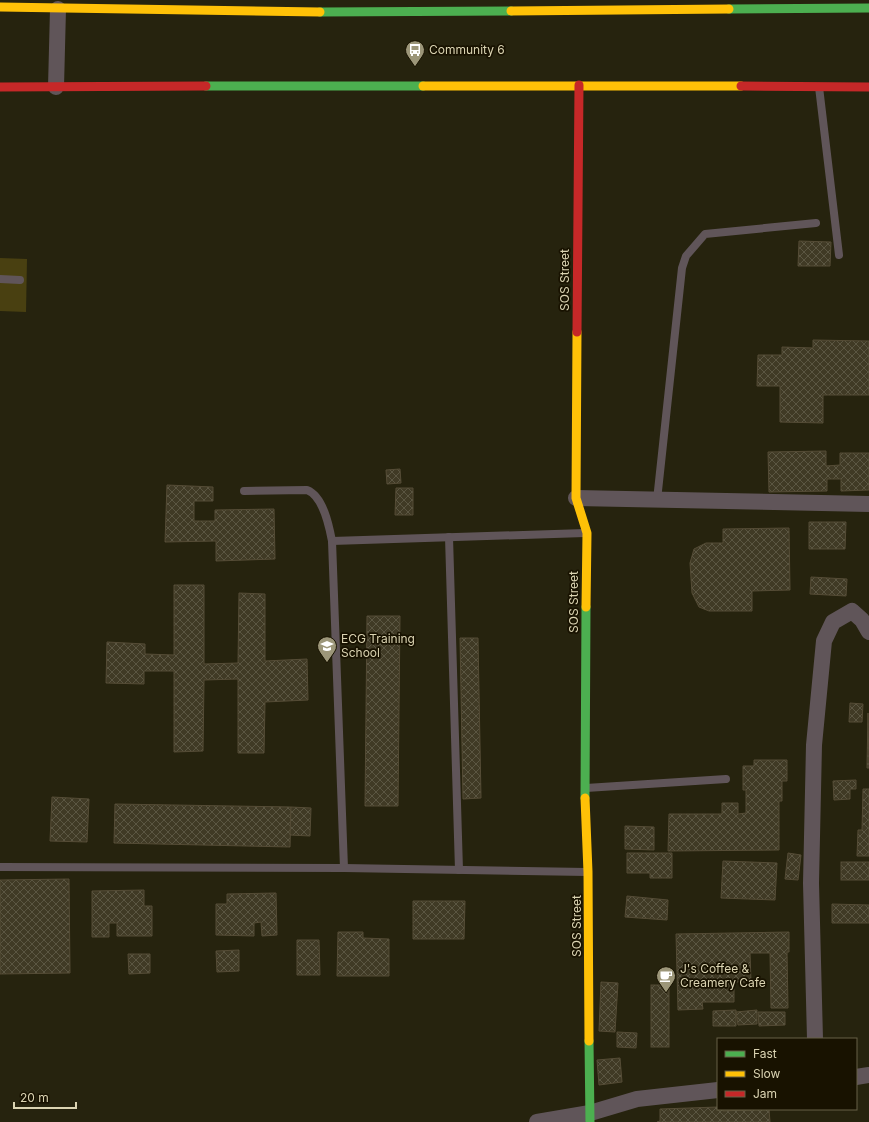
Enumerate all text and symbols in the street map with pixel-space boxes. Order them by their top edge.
bus stop icon: Community 6 [404,39,426,67]
place label: Community 6 [429,42,505,57]
street label: SOS Street [557,249,572,311]
street label: SOS Street [566,571,581,633]
place label: ECG Training School [341,631,415,660]
school or university icon: ECG Training School [316,635,338,663]
street label: SOS Street [569,895,584,957]
place label: J's Coffee & Creamery Cafe [680,961,766,990]
cafe icon: J's Coffee & Creamery Cafe [655,965,677,993]
legend [717,1038,857,1110]
text: Fast [753,1046,777,1061]
text: Slow [753,1066,781,1081]
scale bar [14,1084,76,1110]
text: Jam [753,1086,777,1101]
text: 20 m [20,1090,49,1105]

